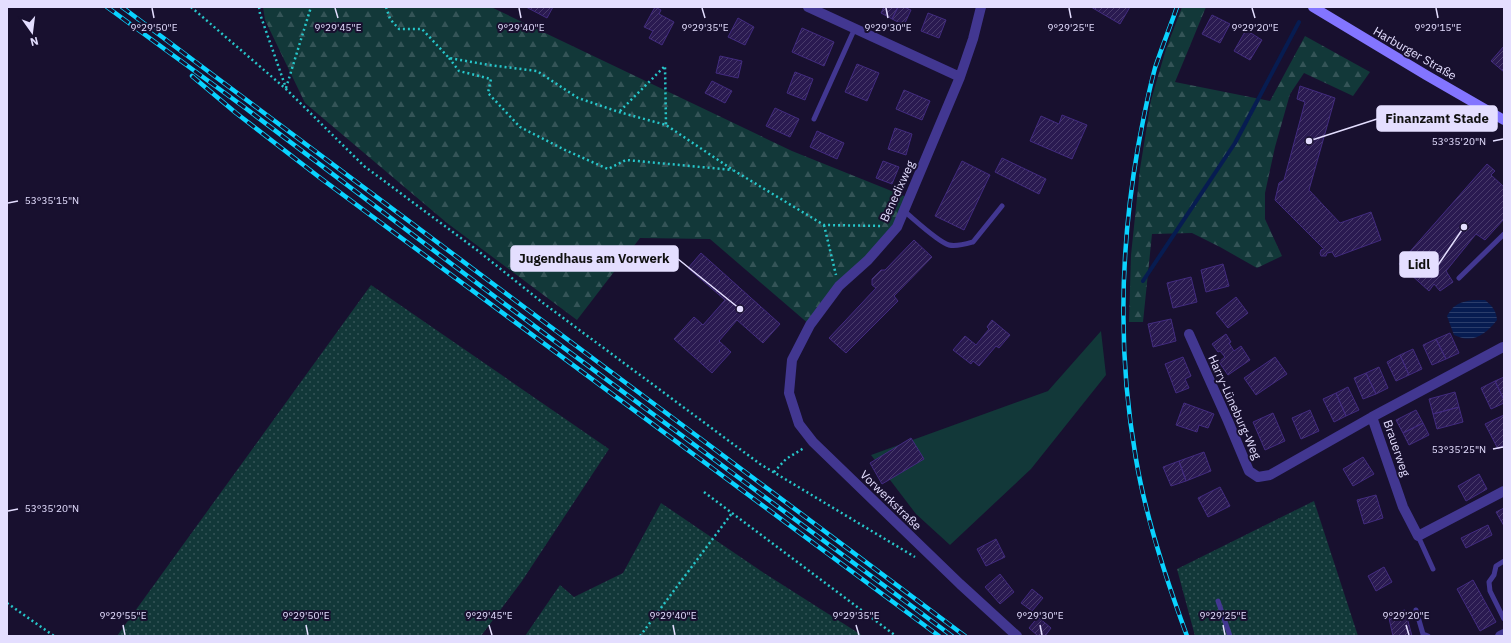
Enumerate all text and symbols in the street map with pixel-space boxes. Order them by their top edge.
north arrow [12,12,52,52]
text: 9°29'50"E [130,21,178,34]
text: 9°29'45"E [314,21,362,34]
text: 9°29'40"E [497,21,545,34]
text: 9°29'35"E [681,21,729,34]
text: 9°29'30"E [864,21,912,34]
text: 9°29'25"E [1047,21,1095,34]
text: 9°29'20"E [1231,21,1279,34]
text: 9°29'15"E [1414,21,1462,34]
street label: Harburger Straße [1371,23,1460,83]
text: N [29,34,40,49]
callout: Finanzamt Stade [1377,106,1497,131]
text: Finanzamt Stade [1385,110,1489,127]
text: 53°35'20"N [1432,135,1486,148]
street label: Benedixweg [876,157,918,224]
text: 53°35'15"N [25,194,79,207]
callout: Jugendhaus am Vorwerk [511,246,678,271]
text: Jugendhaus am Vorwerk [518,250,670,267]
callout: Lidl [1400,252,1438,277]
text: Lidl [1408,256,1430,273]
street label: Harry-Lüneburg-Weg [1205,352,1265,462]
street label: Brauerweg [1380,418,1414,479]
text: 53°35'25"N [1432,443,1486,456]
street label: Vorwerkstraße [857,467,925,533]
text: 53°35'20"N [25,502,79,515]
text: 9°29'55"E [99,609,147,622]
text: 9°29'50"E [282,609,330,622]
text: 9°29'45"E [465,609,513,622]
text: 9°29'40"E [649,609,697,622]
text: 9°29'35"E [832,609,880,622]
text: 9°29'30"E [1016,609,1064,622]
text: 9°29'25"E [1199,609,1247,622]
text: 9°29'20"E [1382,609,1430,622]

